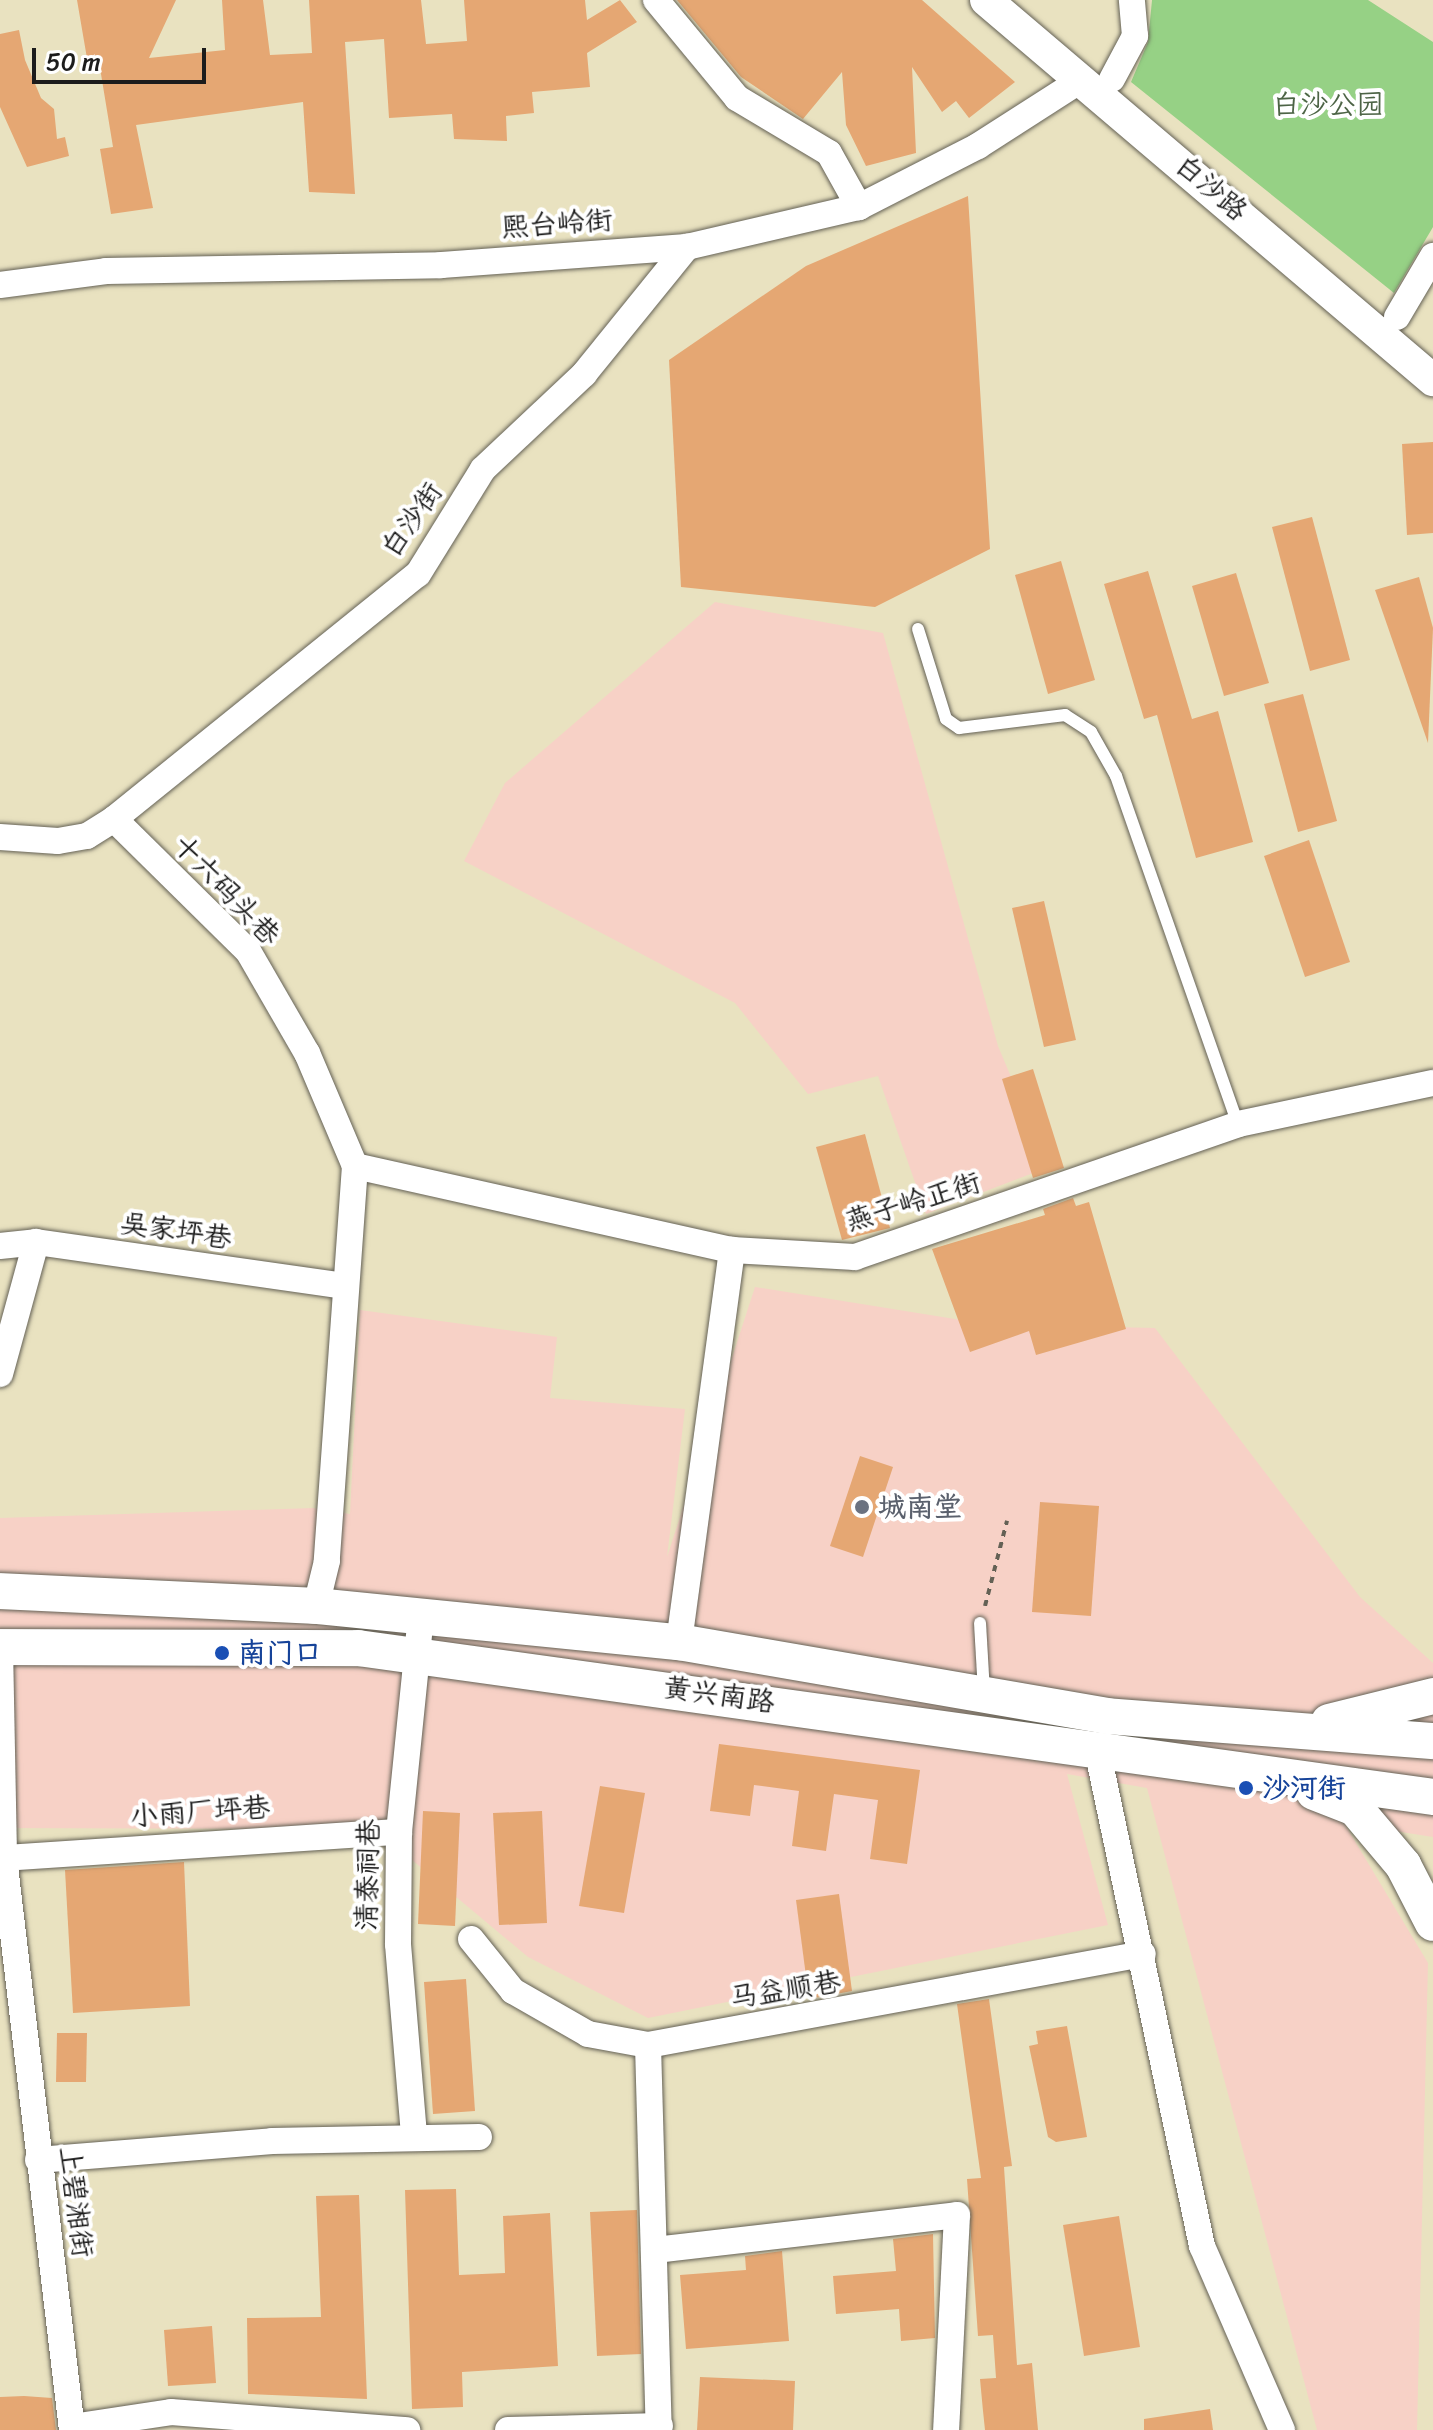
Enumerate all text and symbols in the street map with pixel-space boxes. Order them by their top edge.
scale bar [36,32,210,82]
text: 50 m [46,41,101,83]
park label: 白沙公园 [1272,88,1384,122]
street label: 白沙路 [1168,148,1254,228]
street label: 熙台岭街 [500,203,614,245]
street label: 白沙街 [374,476,450,564]
street label: 十六码头巷 [165,828,287,952]
street label: 燕子岭正街 [841,1165,985,1239]
street label: 吴家坪巷 [118,1207,234,1255]
place label: 城南堂 [878,1490,962,1524]
marker: 城南堂 [853,1498,871,1516]
place label: 南门口 [238,1636,322,1670]
marker: 南门口 [213,1644,231,1662]
street label: 黄兴南路 [661,1671,777,1719]
place label: 沙河街 [1262,1771,1346,1805]
marker: 沙河街 [1237,1779,1255,1797]
street label: 小雨厂坪巷 [129,1790,271,1834]
street label: 清泰祠巷 [350,1819,386,1931]
street label: 马益顺巷 [727,1965,843,2015]
street label: 上碧湘街 [53,2144,99,2260]

